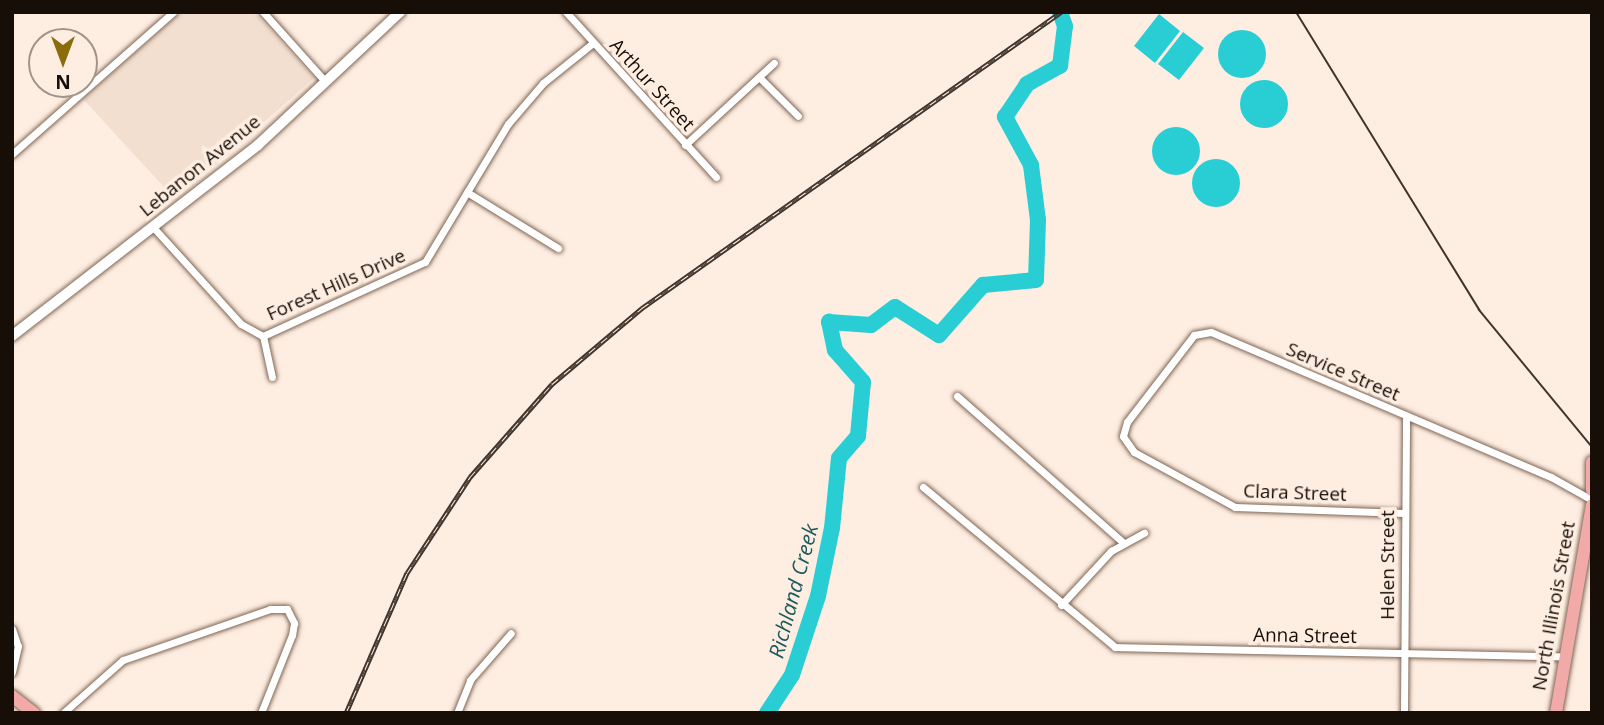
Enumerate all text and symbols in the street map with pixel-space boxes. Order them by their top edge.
north arrow [28,28,98,98]
street label: Arthur Street [605,34,699,136]
text: N [55,69,71,95]
street label: Lebanon Avenue [135,110,265,222]
street label: Forest Hills Drive [263,244,409,326]
street label: Service Street [1283,338,1403,406]
street label: Clara Street [1243,480,1347,506]
street label: Helen Street [1377,510,1399,620]
street label: North Illinois Street [1528,520,1580,692]
water label: Richland Creek [763,521,823,661]
street label: Anna Street [1253,624,1357,648]

